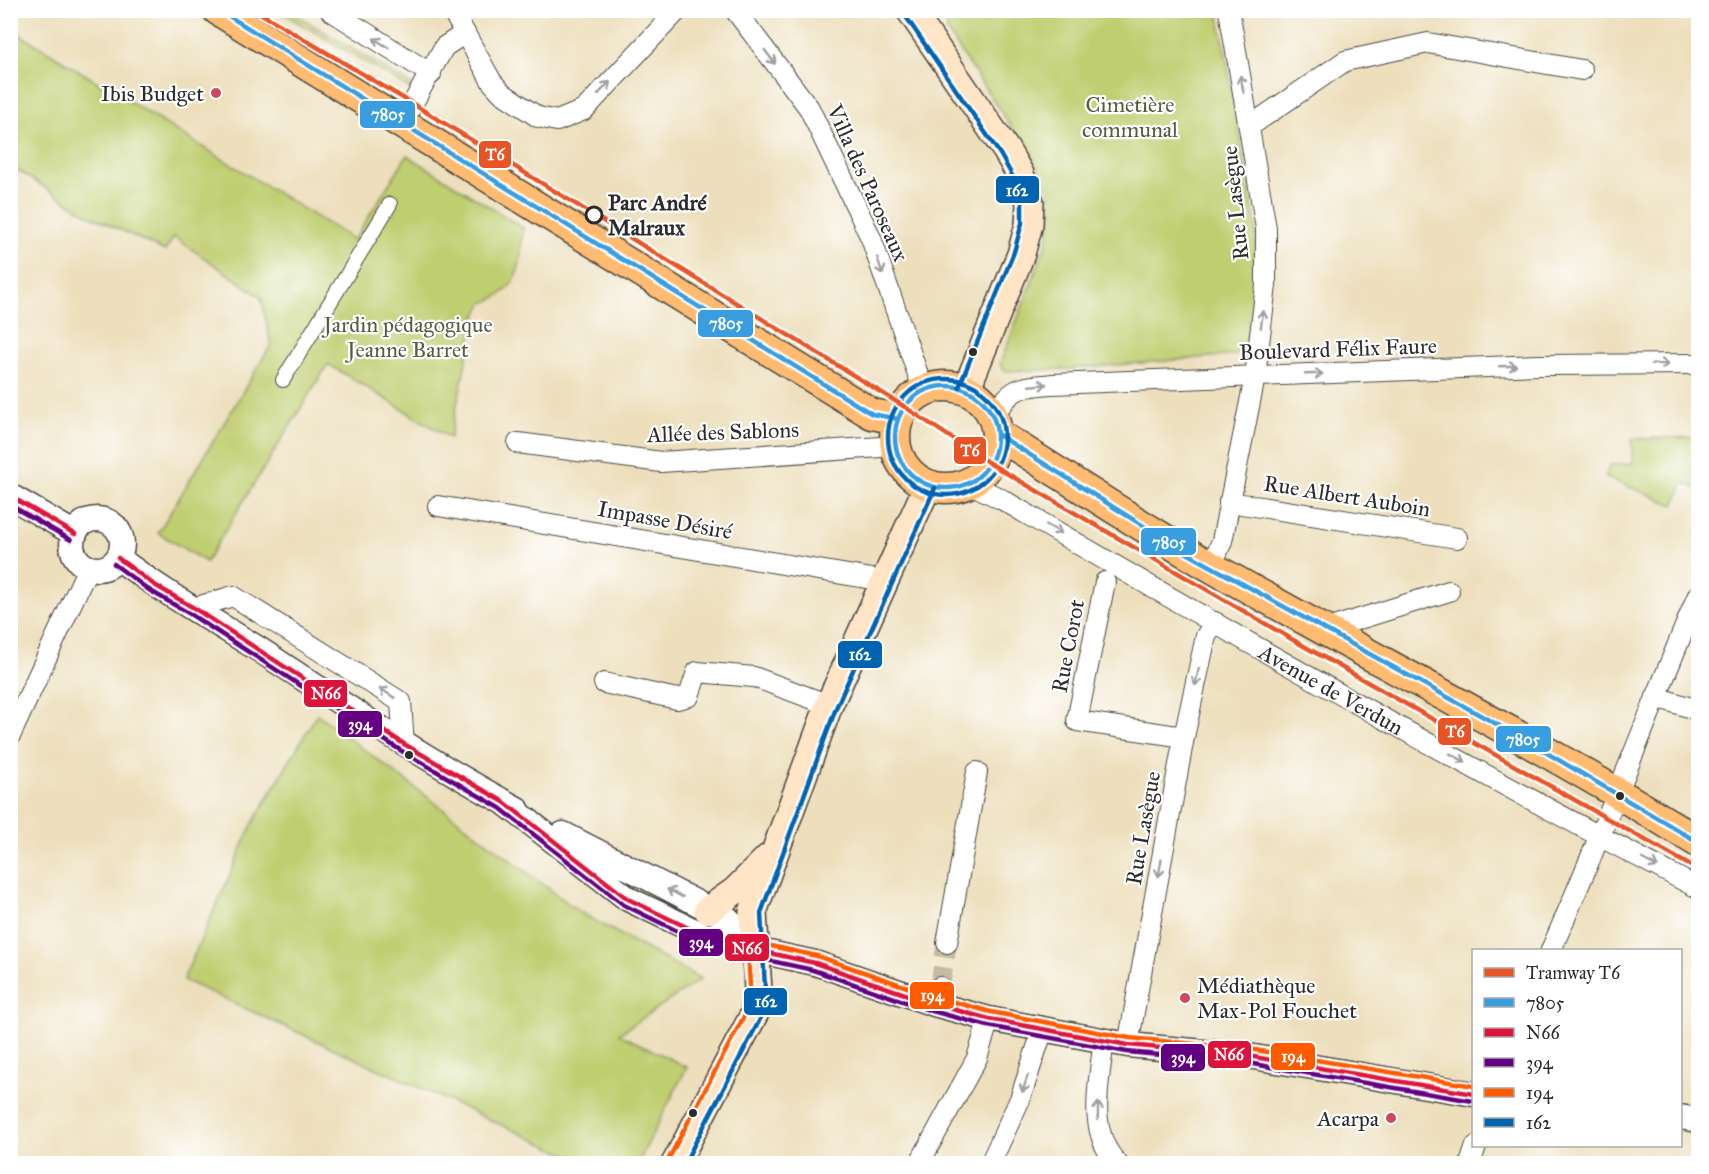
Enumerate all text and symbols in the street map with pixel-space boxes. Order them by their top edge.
one-way arrow [373,36,390,48]
one-way arrow [764,49,777,65]
one-way arrow [1237,75,1248,94]
place label: Ibis Budget [101,80,204,107]
one-way arrow [597,81,611,96]
marker: Ibis Budget [209,86,223,100]
park label: Cimetière communal [1082,91,1178,143]
street label: Villa des Paroseaux [821,99,915,266]
line badge: 7805 [359,100,416,129]
text: 7805 [371,105,405,124]
line badge: T6 [478,140,512,169]
street label: Rue Lasègue [1216,144,1254,262]
text: T6 [484,145,505,164]
line badge: 162 [995,175,1040,204]
text: 162 [1006,181,1029,200]
place label: Parc André Malraux [608,189,708,241]
marker: Parc André Malraux [585,206,603,224]
one-way arrow [876,256,887,275]
line badge: 7805 [697,309,754,338]
one-way arrow [1256,309,1267,329]
park label: Jardin pédagogique Jeanne Barret [321,311,493,363]
text: 7805 [709,314,743,333]
street label: Boulevard Félix Faure [1239,332,1437,366]
unlabelled marker [967,346,979,358]
one-way arrow [1650,359,1670,370]
one-way arrow [1498,361,1518,372]
one-way arrow [1303,369,1323,380]
one-way arrow [1027,379,1047,390]
street label: Allée des Sablons [645,416,800,448]
line badge: T6 [953,436,987,465]
text: T6 [959,441,980,460]
street label: Rue Albert Auboin [1262,469,1432,523]
street label: Impasse Désiré [596,495,735,545]
one-way arrow [1045,524,1062,536]
line badge: 7805 [1140,527,1197,556]
text: 7805 [1152,533,1186,552]
street label: Rue Corot [1046,597,1090,695]
street label: Avenue de Verdun [1253,637,1408,741]
line badge: 162 [837,640,883,669]
text: 162 [849,645,872,664]
one-way arrow [1191,667,1202,686]
line badge: N66 [303,679,348,708]
text: N66 [311,684,342,703]
one-way arrow [379,687,396,699]
line badge: 394 [337,710,383,738]
text: 394 [348,715,373,735]
line badge: T6 [1437,717,1472,746]
text: T6 [1444,722,1465,741]
line badge: 7805 [1495,725,1552,753]
text: 7805 [1506,730,1540,749]
unlabelled marker [403,749,415,761]
one-way arrow [1449,752,1466,764]
street label: Rue Lasègue [1120,769,1166,887]
unlabelled marker [1614,790,1626,802]
one-way arrow [1154,858,1165,878]
one-way arrow [1640,858,1658,869]
one-way arrow [666,886,684,898]
line badge: 394 [678,928,724,957]
text: 394 [689,933,714,953]
line badge: N66 [724,933,770,962]
text: N66 [732,939,763,958]
legend [1472,949,1682,1147]
text: Tramway T6 [1526,962,1621,984]
place label: Médiathèque Max-Pol Fouchet [1197,972,1357,1024]
line badge: 194 [909,981,955,1010]
text: 194 [920,986,945,1006]
line badge: 162 [743,987,788,1016]
marker: Médiathèque Max-Pol Fouchet [1178,991,1192,1005]
text: 162 [755,992,778,1011]
text: 7805 [1526,992,1565,1014]
text: N66 [1526,1022,1560,1044]
line badge: N66 [1207,1040,1252,1069]
line badge: 194 [1270,1042,1316,1071]
line badge: 394 [1160,1043,1206,1072]
text: N66 [1214,1045,1245,1064]
text: 194 [1281,1047,1306,1067]
text: 394 [1171,1048,1196,1068]
text: 394 [1526,1052,1554,1074]
one-way arrow [1019,1074,1030,1093]
text: 194 [1526,1082,1554,1104]
one-way arrow [1092,1101,1103,1121]
place label: Acarpa [1316,1105,1380,1132]
unlabelled marker [687,1107,699,1119]
marker: Acarpa [1384,1111,1398,1125]
text: 162 [1526,1112,1551,1134]

